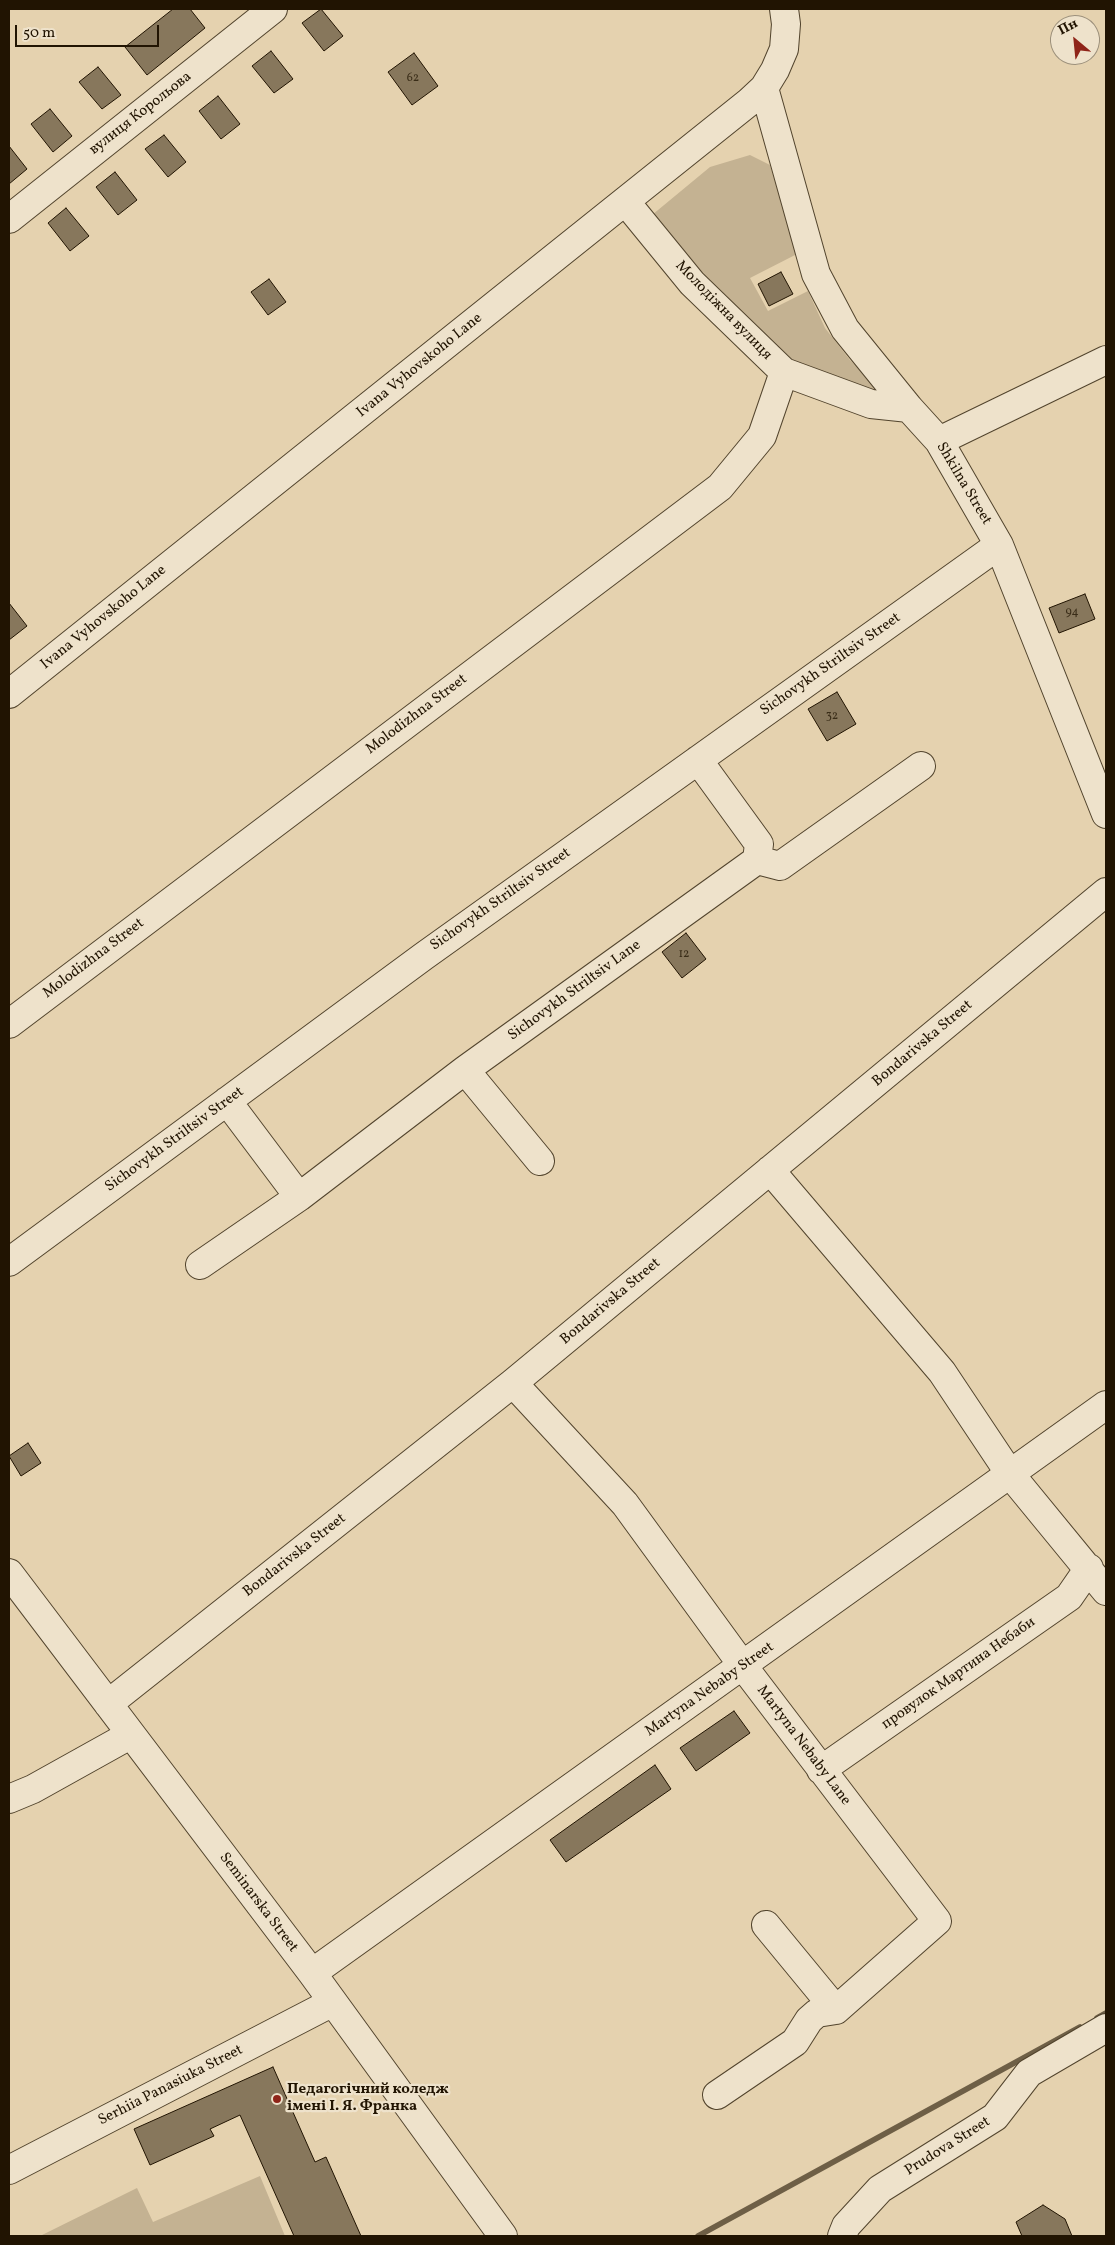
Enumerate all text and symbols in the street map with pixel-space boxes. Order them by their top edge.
text: Пн [1055,14,1081,40]
scale bar [18,15,161,47]
north arrow [1050,15,1100,65]
text: 50 m [23,23,55,44]
street label: вулиця Корольова [86,69,196,159]
house number: 62 [407,72,419,86]
street label: Молодіжна вулиця [671,257,775,365]
street label: Ivana Vyhovskoho Lane [354,310,486,422]
street label: Shkilna Street [931,439,995,529]
street label: Ivana Vyhovskoho Lane [38,562,170,674]
house number: 94 [1065,606,1079,620]
street label: Sichovykh Striltsiv Street [757,610,905,720]
street label: Molodizhna Street [363,671,471,759]
house number: 32 [826,710,838,724]
street label: Sichovykh Striltsiv Street [427,845,575,955]
street label: Molodizhna Street [40,915,148,1003]
street label: Sichovykh Striltsiv Lane [505,937,645,1045]
house number: 12 [678,948,690,962]
street label: Bondarivska Street [869,997,977,1091]
street label: Sichovykh Striltsiv Street [102,1084,248,1196]
street label: Bondarivska Street [557,1255,665,1349]
street label: Bondarivska Street [240,1510,350,1602]
street label: провулок Мартина Небаби [879,1614,1039,1734]
street label: Martyna Nebaby Street [642,1639,778,1741]
street label: Martyna Nebaby Lane [752,1682,854,1810]
street label: Seminarska Street [215,1850,301,1956]
street label: Serhiia Panasiuka Street [96,2042,246,2130]
place label: Педагогічний коледж імені І. Я. Франка [287,2081,449,2116]
marker: Педагогічний коледж імені І. Я. Франка [271,2093,283,2105]
street label: Prudova Street [902,2114,994,2180]

